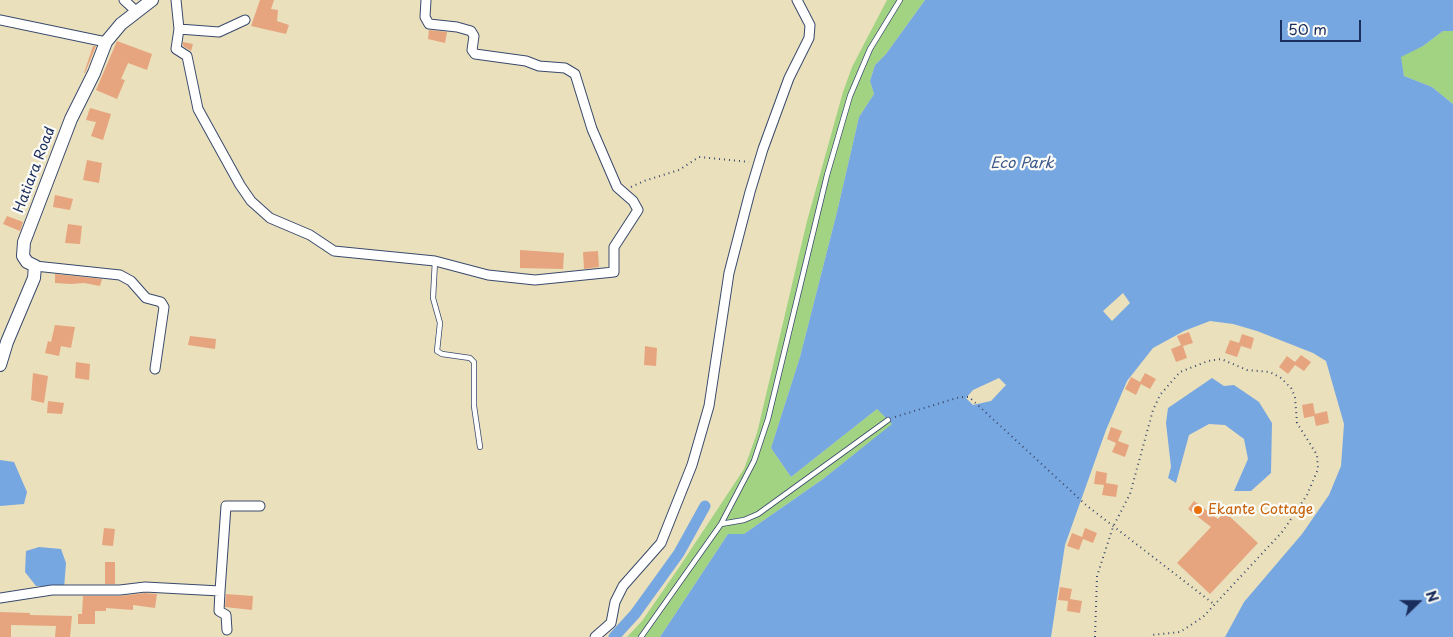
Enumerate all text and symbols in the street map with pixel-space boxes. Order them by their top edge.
scale bar [1283,10,1364,42]
text: 50 m [1288,17,1327,40]
street label: Hatiara Road [11,125,59,215]
water label: Eco Park [990,155,1054,173]
place label: Ekante Cottage [1208,502,1313,518]
marker: Ekante Cottage [1192,504,1204,516]
north arrow [1393,577,1443,627]
text: N [1421,587,1444,605]

